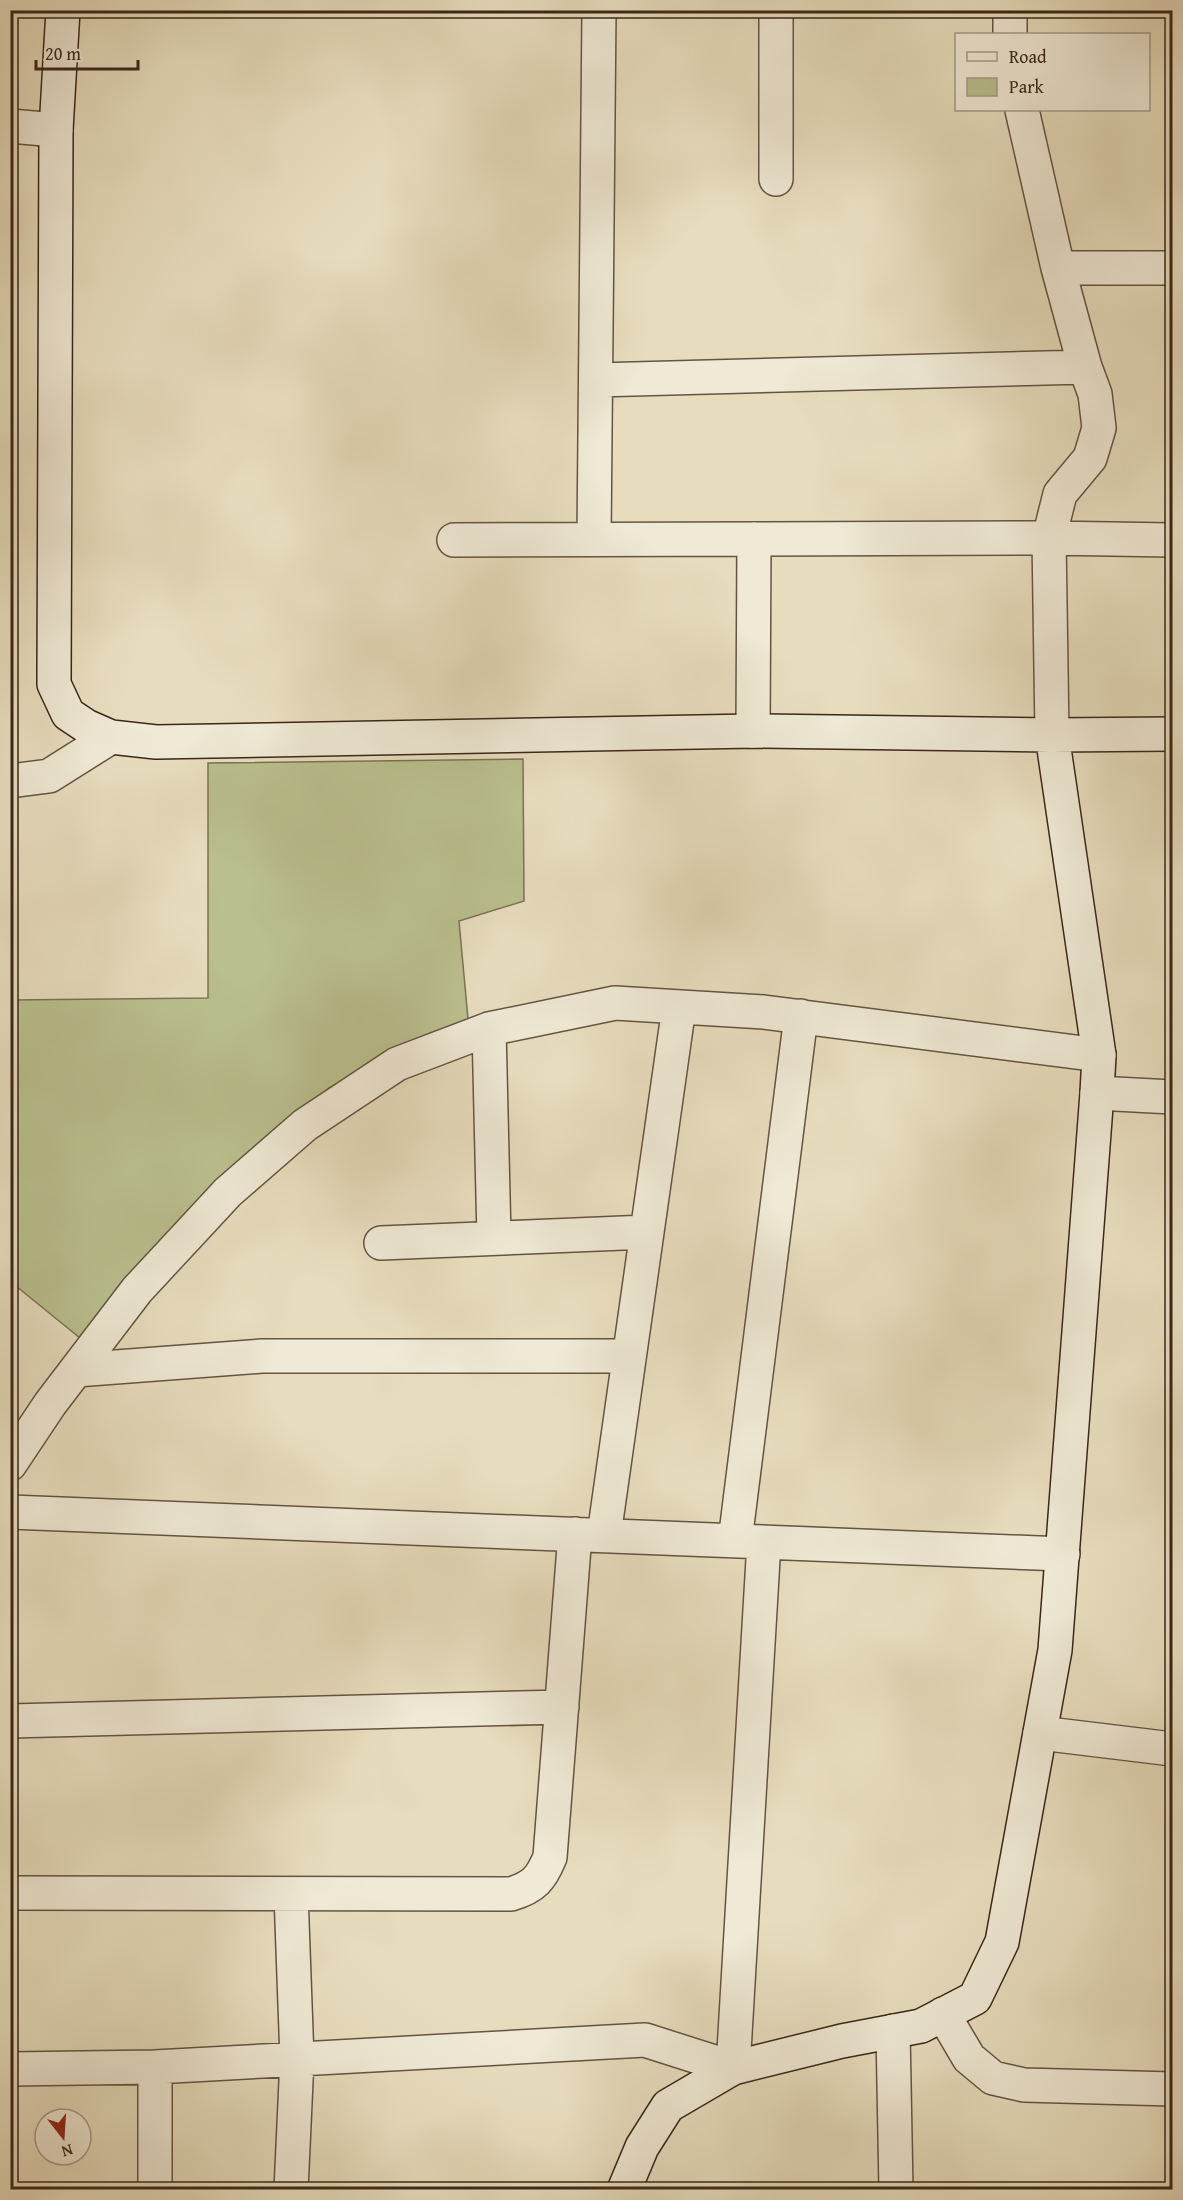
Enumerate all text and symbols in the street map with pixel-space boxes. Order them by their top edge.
scale bar [36,33,138,71]
legend [955,33,1150,111]
text: 20 m [45,40,81,67]
text: Road [1009,43,1047,70]
text: Park [1009,73,1045,100]
north arrow [33,2107,93,2167]
text: N [58,2138,76,2164]

